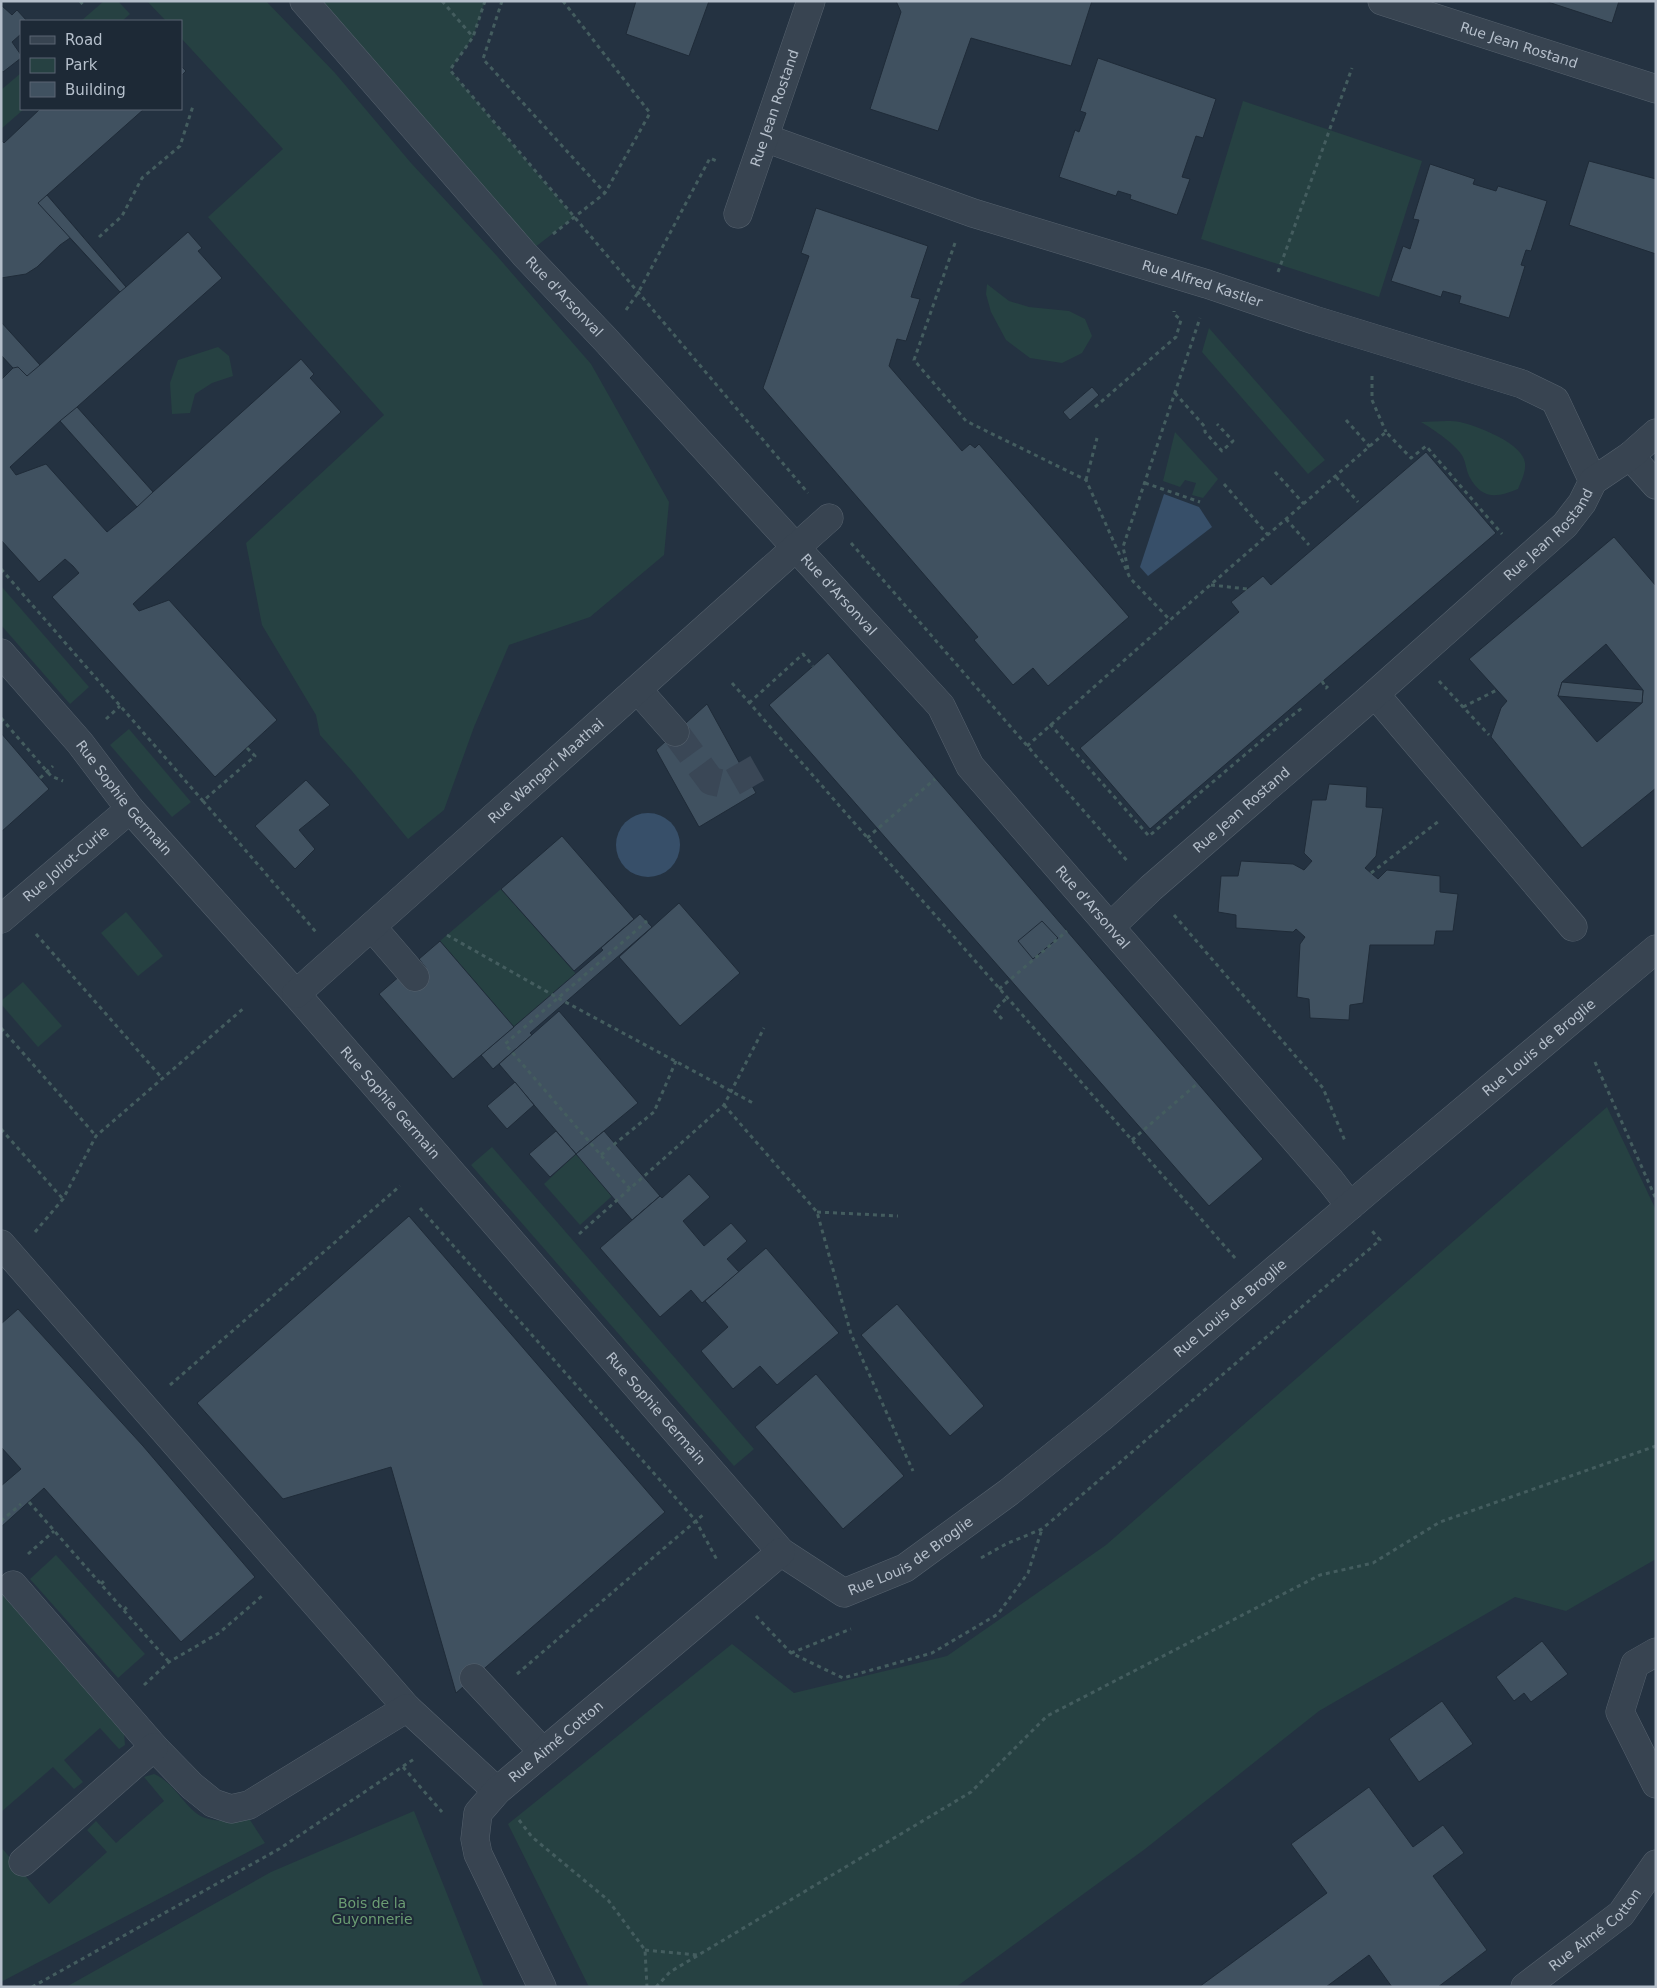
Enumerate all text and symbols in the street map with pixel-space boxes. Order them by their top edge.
street label: Rue Jean Rostand [1458,19,1580,71]
legend [20,20,182,110]
text: Road [65,31,103,49]
street label: Rue Jean Rostand [747,47,802,169]
text: Park [65,56,98,74]
text: Building [65,81,126,99]
street label: Rue d'Arsonval [523,253,606,340]
street label: Rue Alfred Kastler [1140,257,1265,310]
street label: Rue Jean Rostand [1500,486,1596,584]
street label: Rue d'Arsonval [798,550,880,638]
street label: Rue Wangari Maathai [485,715,607,827]
street label: Rue Sophie Germain [73,737,175,858]
street label: Rue Jean Rostand [1190,764,1293,856]
street label: Rue Joliot-Curie [20,823,112,905]
street label: Rue d'Arsonval [1052,862,1133,952]
street label: Rue Louis de Broglie [1479,995,1599,1099]
street label: Rue Sophie Germain [337,1043,443,1162]
street label: Rue Louis de Broglie [1171,1256,1290,1360]
street label: Rue Sophie Germain [603,1349,709,1468]
street label: Rue Louis de Broglie [846,1513,976,1598]
street label: Rue Aimé Cotton [505,1697,606,1786]
street label: Rue Aimé Cotton [1546,1885,1644,1974]
park label: Bois de la Guyonnerie [331,1895,413,1927]

